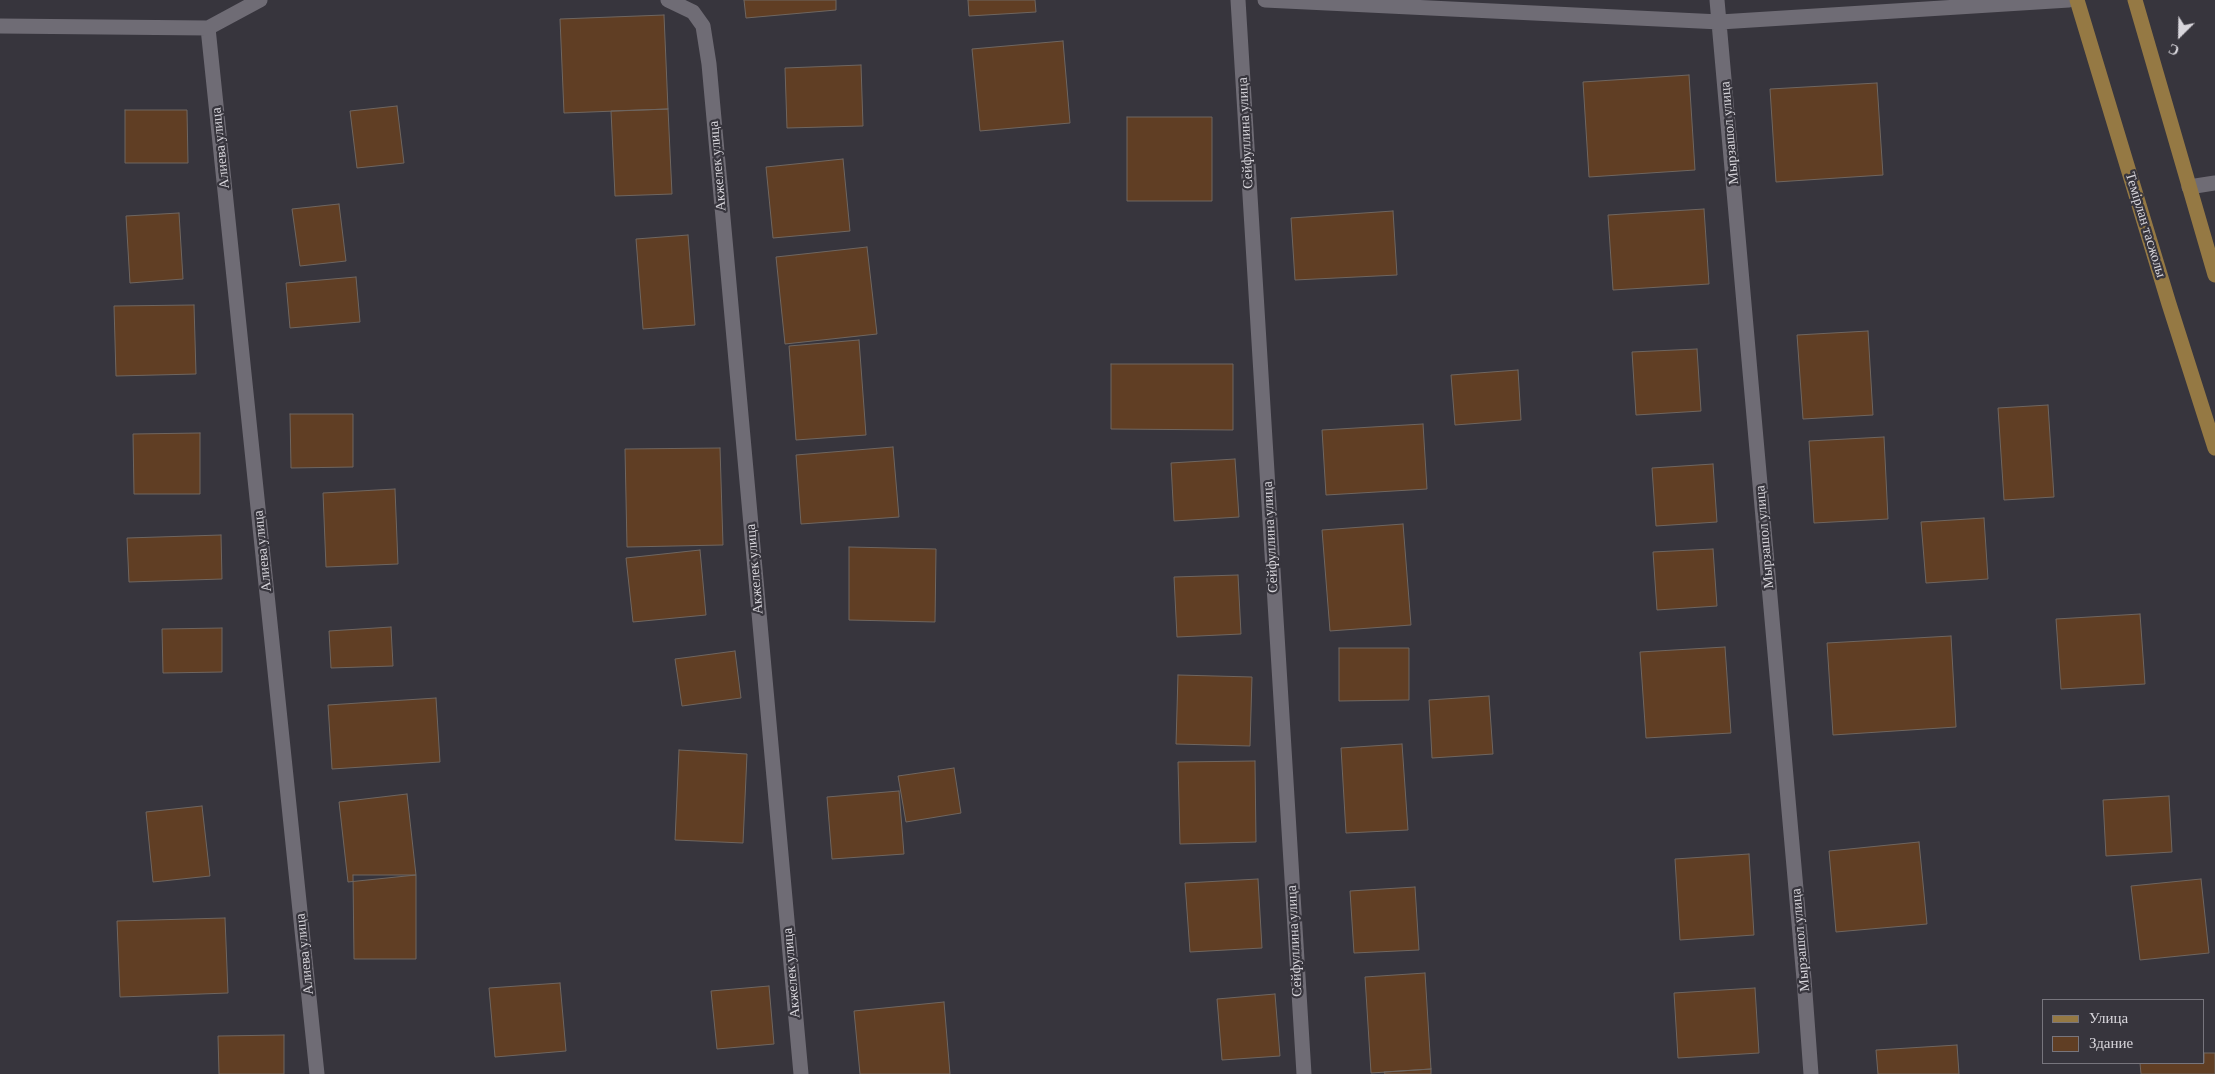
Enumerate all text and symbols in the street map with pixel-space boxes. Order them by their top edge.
north arrow [2155,10,2205,60]
text: С [2166,40,2182,58]
street label: Сейфуллина улица [1235,77,1257,189]
street label: Мырзашол улица [1717,81,1743,185]
street label: Алиева улица [208,107,234,189]
street label: Акжелек улица [706,120,730,212]
street label: Темірлан тасжолы [2121,170,2169,280]
street label: Сейфуллина улица [1260,481,1282,593]
street label: Мырзашол улица [1752,485,1778,589]
street label: Алиева улица [250,510,276,592]
street label: Акжелек улица [743,523,767,615]
street label: Сейфуллина улица [1284,885,1306,997]
street label: Мырзашол улица [1788,888,1814,992]
street label: Алиева улица [292,913,318,995]
street label: Акжелек улица [780,927,804,1019]
legend [2042,999,2205,1064]
text: Улица [2089,1010,2128,1026]
text: Здание [2089,1035,2133,1051]

